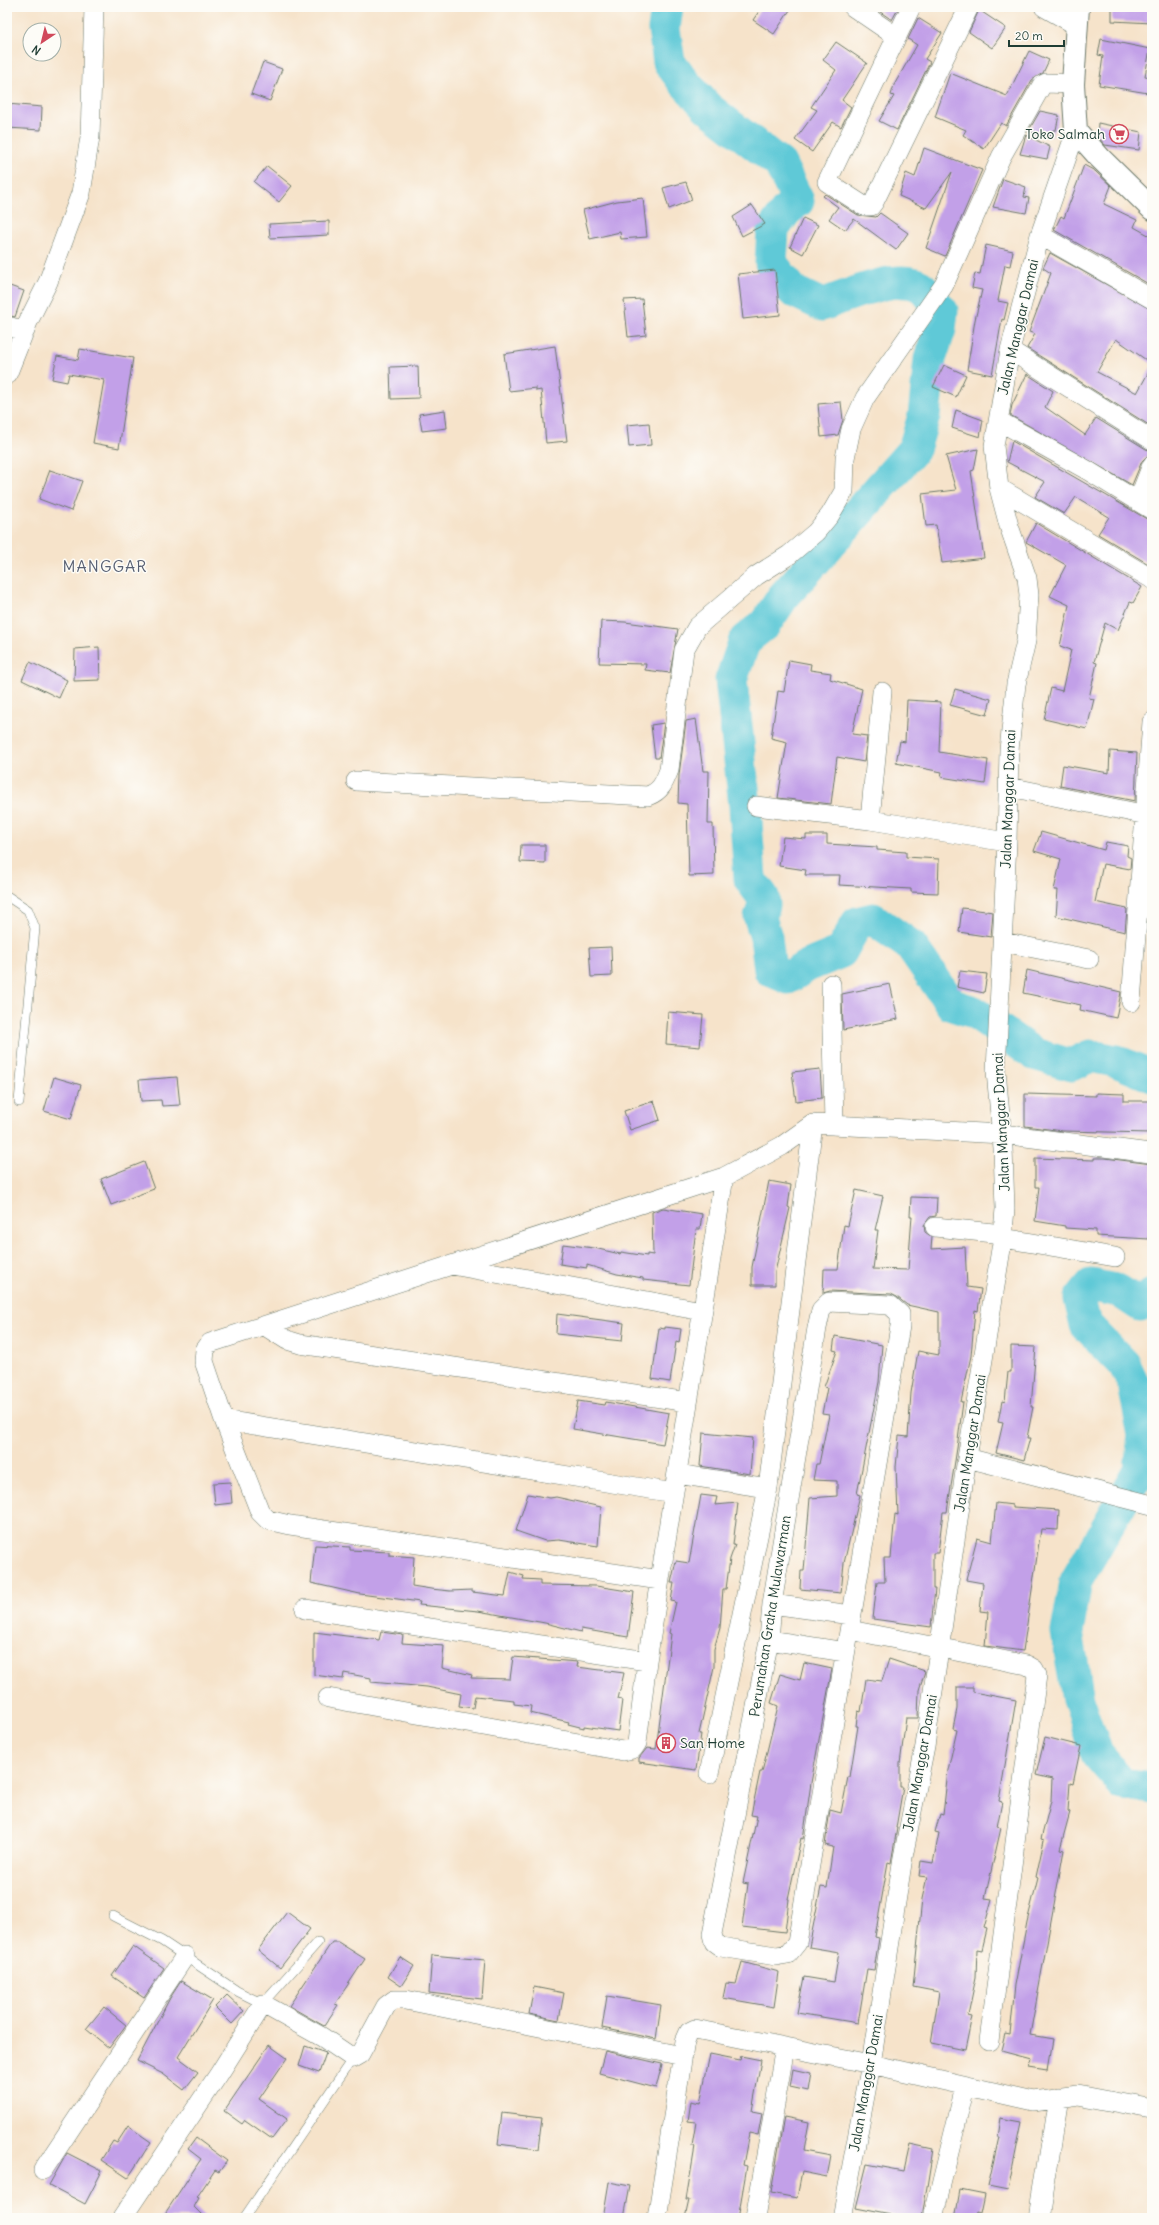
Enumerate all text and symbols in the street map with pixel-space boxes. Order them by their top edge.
north arrow [22,22,62,62]
scale bar [1009,22,1064,48]
text: 20 m [1015,28,1043,43]
text: N [29,42,43,58]
supermarket icon: Toko Salmah [1108,123,1130,145]
place label: Toko Salmah [1025,125,1105,143]
street label: Jalan Manggar Damai [994,257,1042,397]
district label: MANGGAR [63,556,147,576]
street label: Jalan Manggar Damai [997,729,1019,869]
street label: Jalan Manggar Damai [988,1052,1014,1192]
street label: Jalan Manggar Damai [950,1373,990,1513]
street label: Perumahan Graha Mulawarman [745,1514,795,1718]
street label: Jalan Manggar Damai [899,1693,941,1833]
building icon: San Home [655,1732,677,1754]
place label: San Home [680,1734,745,1752]
street label: Jalan Manggar Damai [845,2013,887,2153]

